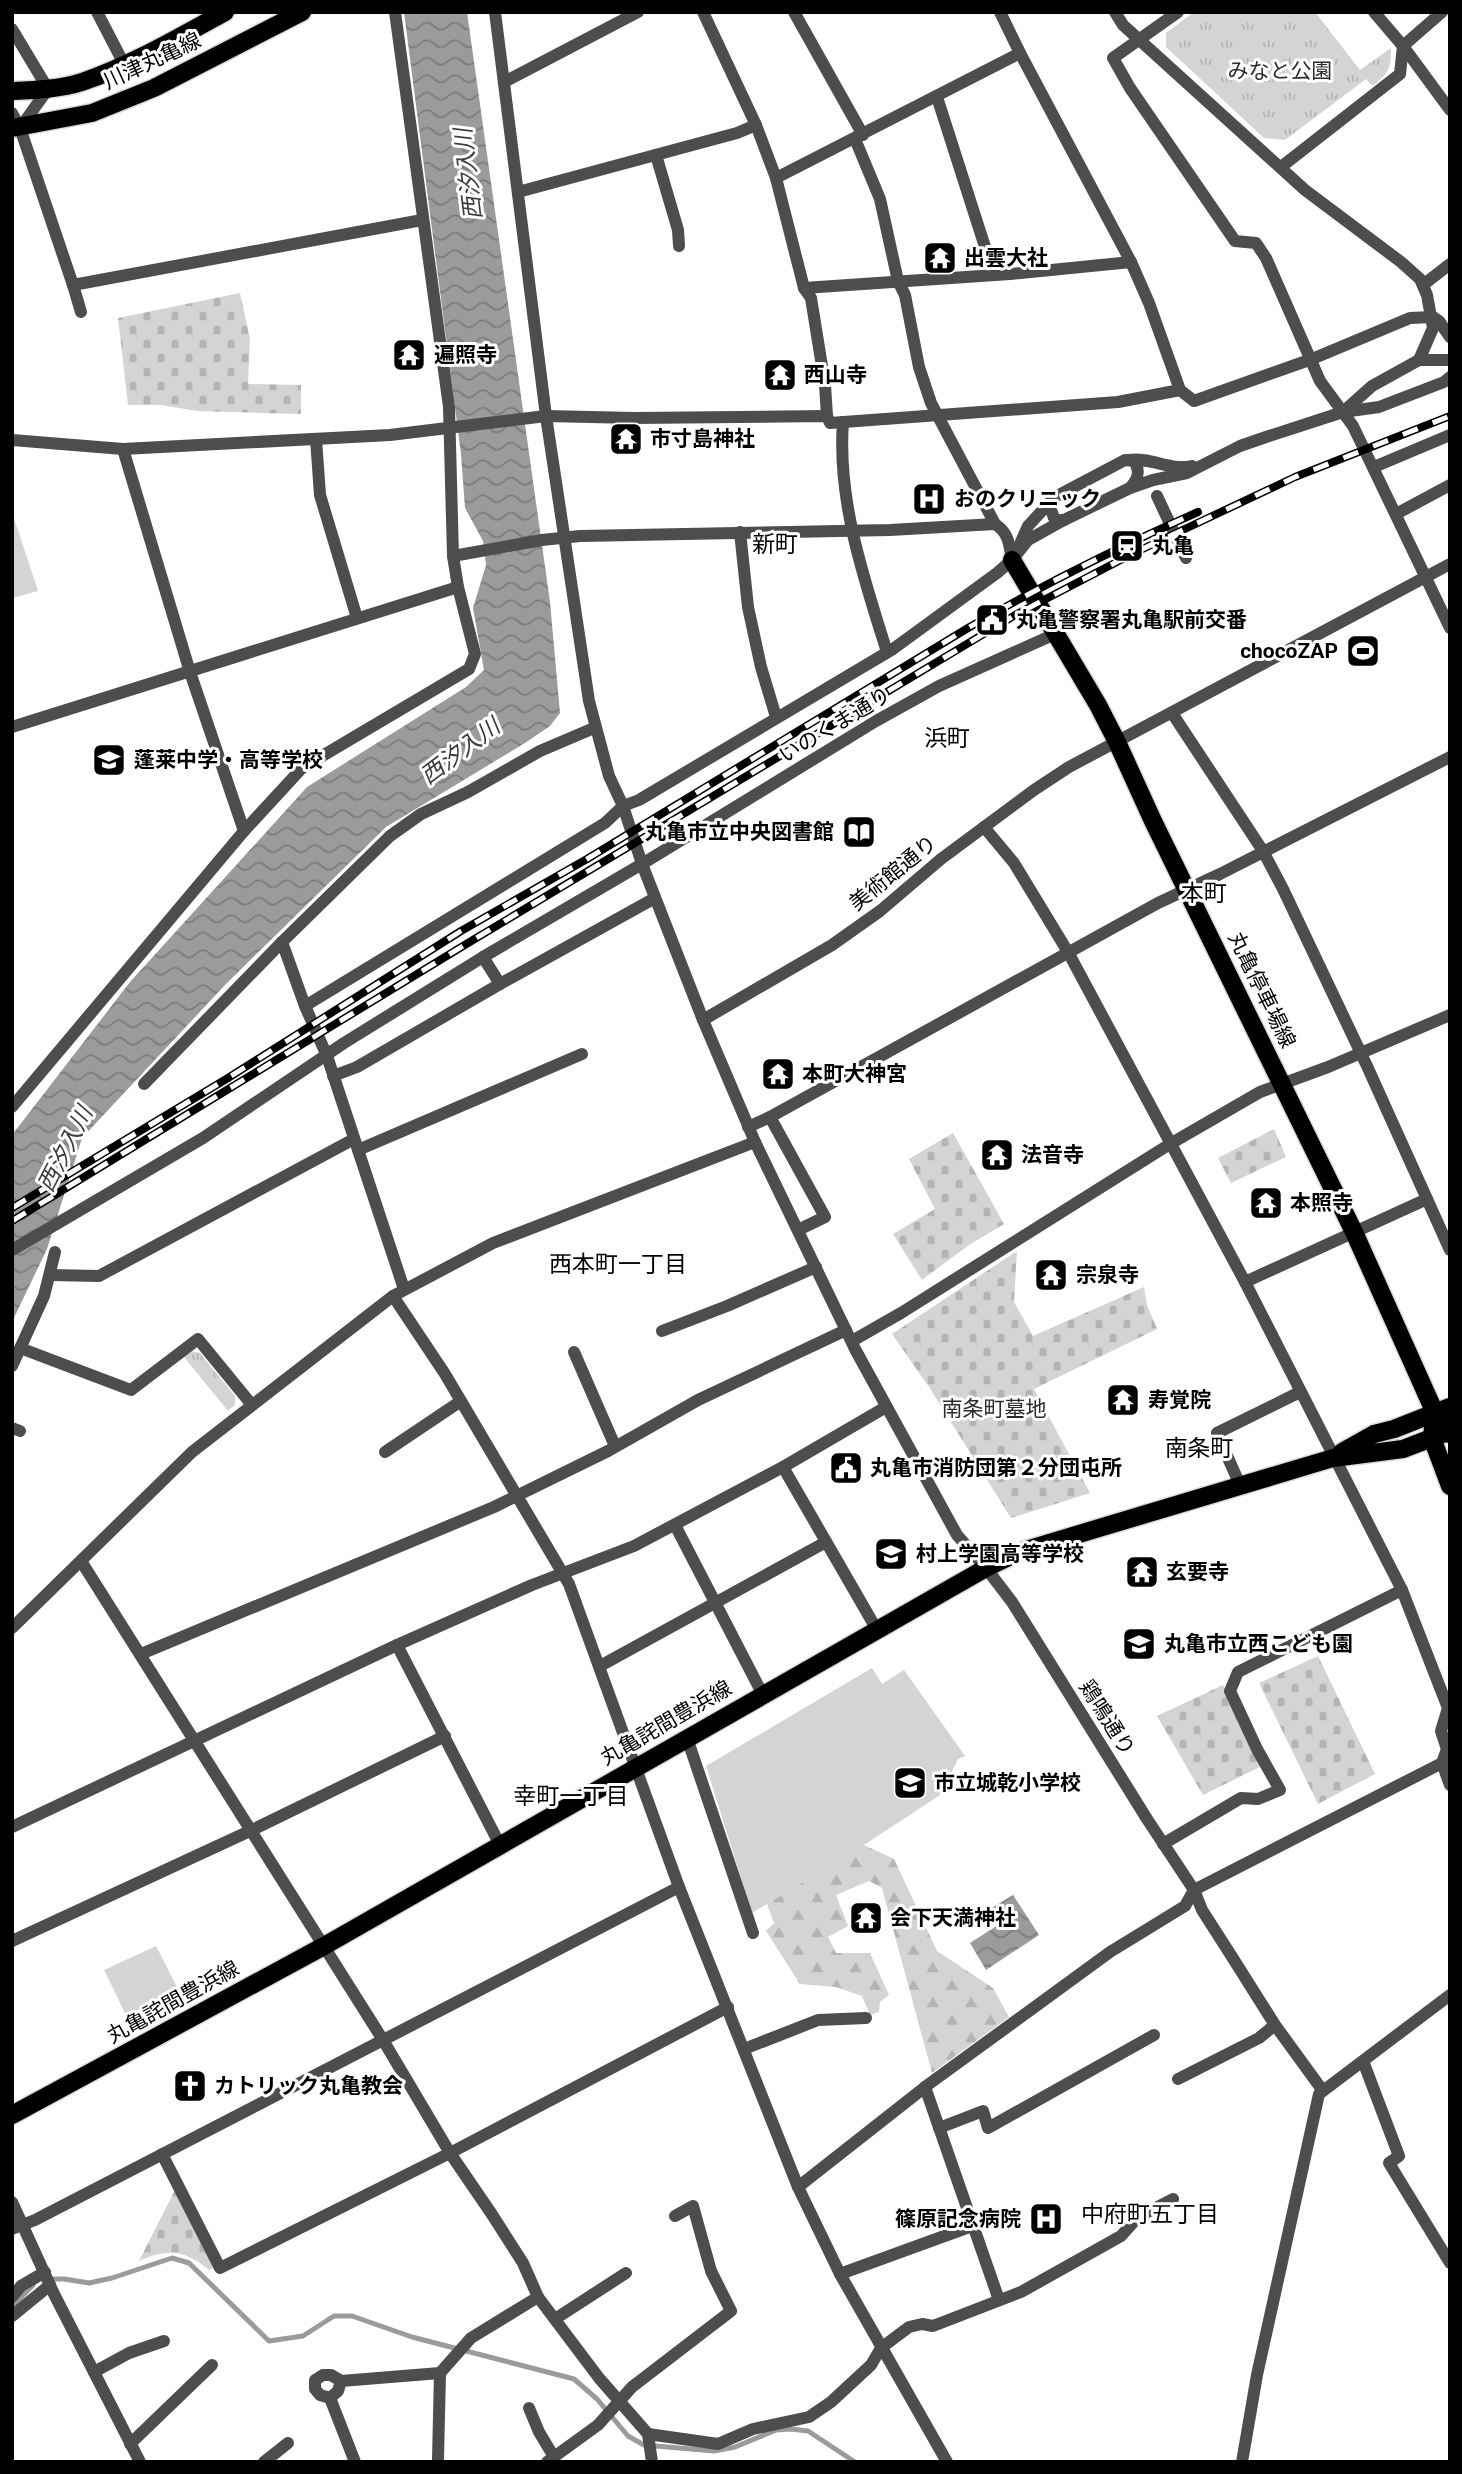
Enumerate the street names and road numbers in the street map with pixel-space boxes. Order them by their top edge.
street label: 川津丸亀線 [99,28,205,94]
street label: いのくま通り [775,682,895,768]
street label: 美術館通り [845,831,941,915]
street label: 丸亀停車場線 [1224,928,1300,1052]
street label: 丸亀詫間豊浜線 [596,1676,736,1770]
street label: 鶏鳴通り [1075,1676,1139,1760]
street label: 丸亀詫間豊浜線 [103,1956,243,2048]

